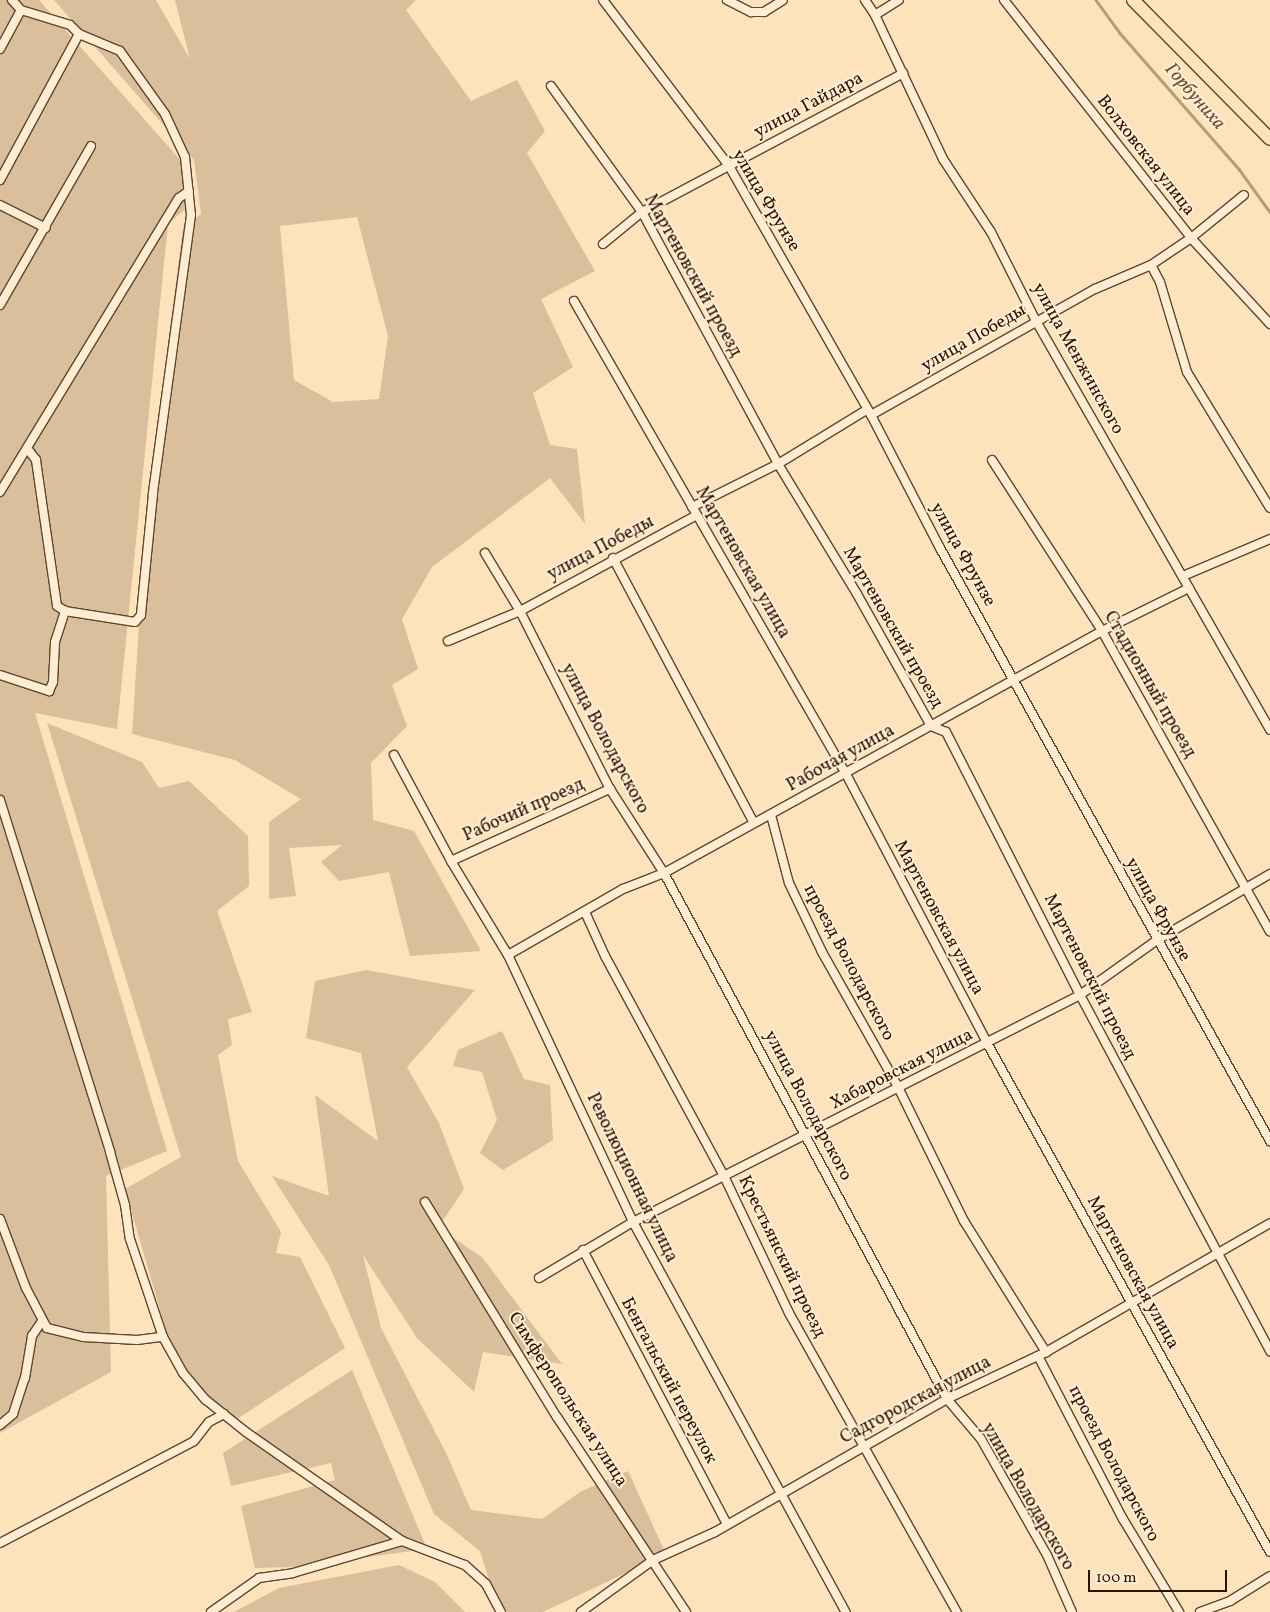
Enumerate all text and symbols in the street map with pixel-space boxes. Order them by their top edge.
water label: Горбуниха [1159,59,1229,135]
street label: улица Гайдара [751,68,867,144]
street label: Волховская улица [1091,91,1199,221]
street label: улица Фрунзе [726,146,804,256]
street label: Мартеновский проезд [638,191,746,361]
street label: улица Менжинского [1026,279,1128,439]
street label: улица Победы [918,300,1030,378]
street label: Мартеновская улица [690,483,794,643]
street label: улица Фрунзе [925,499,999,611]
street label: улица Победы [544,512,658,586]
street label: Мартеновский проезд [837,544,947,712]
street label: Стадионный проезд [1098,608,1200,762]
street label: улица Володарского [555,660,653,818]
street label: Рабочая улица [783,720,899,798]
street label: Рабочий проезд [460,775,588,847]
street label: Мартеновская улица [888,837,988,999]
street label: улица Фрунзе [1120,854,1194,966]
street label: проезд Володарского [798,881,898,1045]
street label: Мартеновский проезд [1038,891,1140,1063]
street label: Хабаровская улица [827,1025,977,1115]
street label: улица Володарского [758,1027,856,1185]
street label: Революционная улица [580,1089,682,1267]
street label: Крестьянский проезд [732,1172,830,1342]
street label: Мартеновская улица [1081,1192,1183,1354]
street label: Бенгальский переулок [615,1294,721,1468]
street label: Симферопольская улица [502,1308,632,1492]
street label: Садгородская улица [837,1352,995,1450]
street label: проезд Володарского [1063,1382,1163,1546]
street label: улица Володарского [976,1419,1078,1575]
scale bar [1090,1560,1229,1592]
text: 100 m [1096,1568,1136,1589]

